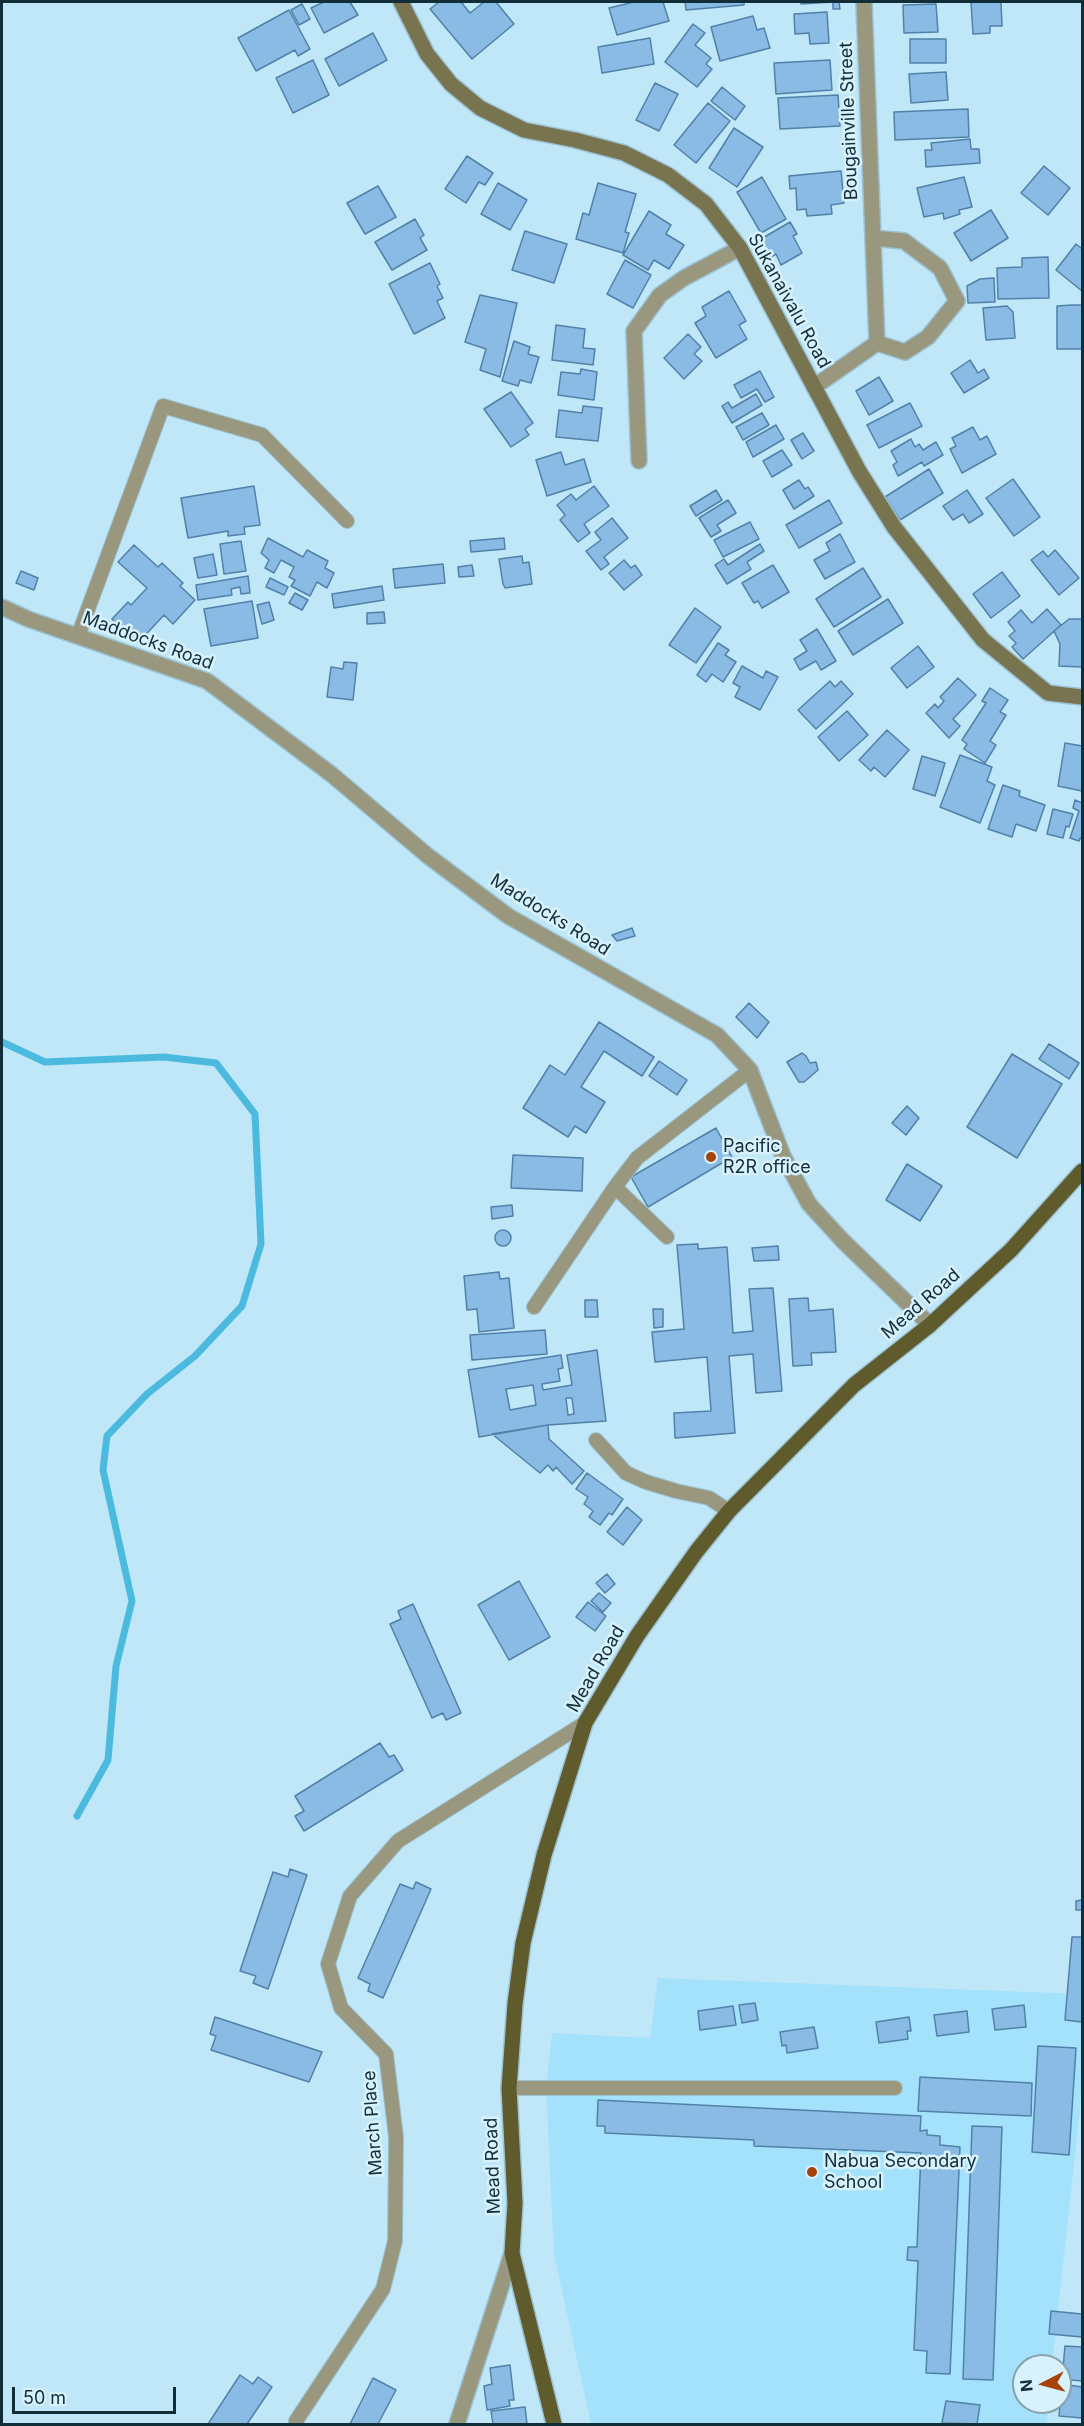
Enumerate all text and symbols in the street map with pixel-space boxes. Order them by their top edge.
street label: Bougainville Street [835,41,863,201]
street label: Sukanaivalu Road [743,230,835,372]
street label: Maddocks Road [80,607,216,675]
street label: Maddocks Road [486,869,614,961]
place label: Pacific R2R office [723,1136,811,1178]
marker: Pacific R2R office [704,1150,718,1164]
street label: Mead Road [877,1264,965,1344]
street label: Mead Road [563,1622,629,1716]
street label: March Place [359,2070,387,2176]
street label: Mead Road [481,2117,505,2215]
place label: Nabua Secondary School [824,2151,977,2194]
marker: Nabua Secondary School [805,2165,819,2179]
north arrow [1012,2354,1072,2414]
scale bar [15,2375,178,2413]
text: N [1016,2379,1037,2393]
text: 50 m [23,2387,66,2408]

